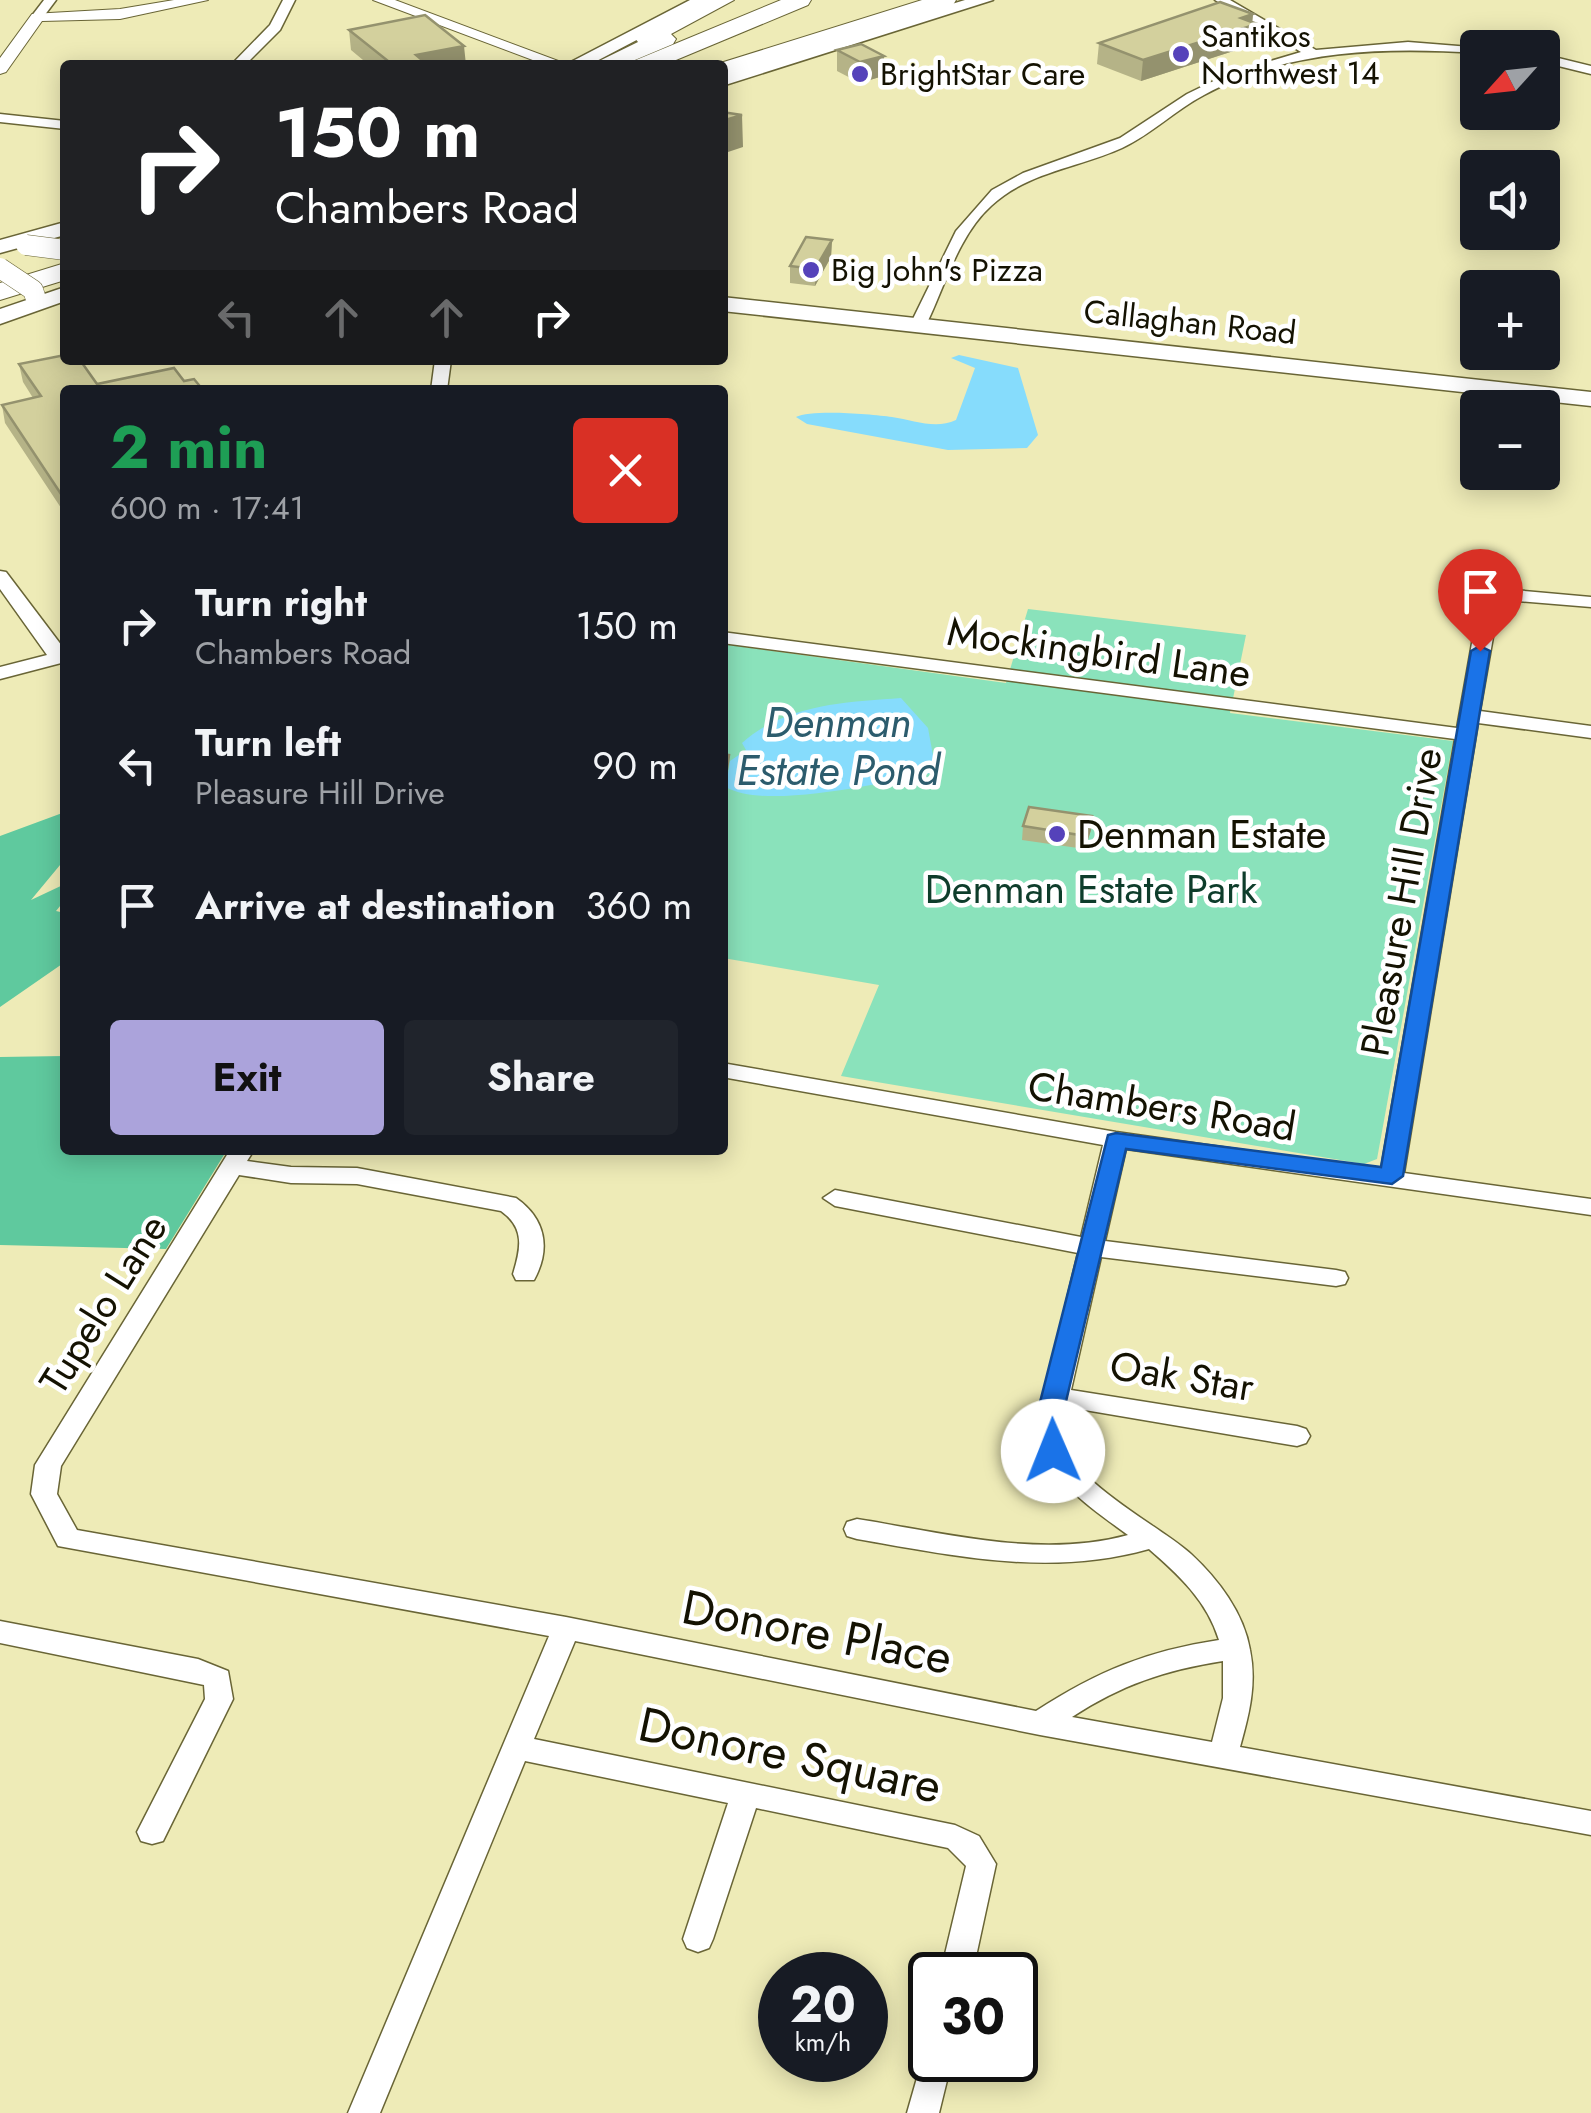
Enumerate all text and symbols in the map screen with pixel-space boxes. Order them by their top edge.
place label: Santikos Northwest 14 [1201,13,1380,96]
north arrow [1460,30,1560,130]
map controls [1460,30,1560,490]
marker: Santikos Northwest 14 [1170,43,1192,65]
place label: BrightStar Care [880,51,1085,97]
marker: BrightStar Care [849,63,871,85]
text: 150 m [275,82,481,183]
icon: right [110,100,240,230]
button: sound [1460,150,1560,250]
text: Chambers Road [275,175,579,240]
place label: Big John's Pizza [831,247,1043,293]
marker: Big John's Pizza [800,259,822,281]
button: + [1460,270,1560,370]
street label: Callaghan Road [1082,288,1298,356]
icon: left [209,290,264,345]
icon: ahead [314,290,369,345]
icon: ahead [419,290,474,345]
icon: right [524,290,579,345]
button: − [1460,390,1560,490]
text: 2 min [110,404,268,491]
button: close [573,418,678,523]
text: 600 m · 17:41 [110,485,304,531]
pin [1438,549,1523,652]
icon: arrive [1453,564,1508,619]
text: Turn right [195,575,367,630]
icon: right [110,598,165,653]
text: 150 m [576,598,678,653]
street label: Mockingbird Lane [944,602,1254,702]
text: Chambers Road [195,630,411,676]
water label: Denman Estate Pond [736,692,941,801]
text: Turn left [195,715,341,770]
icon: left [110,738,165,793]
text: 90 m [592,738,678,793]
street label: Pleasure Hill Drive [1345,743,1457,1061]
text: Pleasure Hill Drive [195,770,445,816]
place label: Denman Estate [1077,805,1326,863]
marker: Denman Estate [1046,823,1068,845]
park label: Denman Estate Park [925,860,1258,918]
icon: arrive [110,878,165,933]
text: Arrive at destination [195,878,556,933]
text: 360 m [586,878,692,933]
button: Exit [110,1020,384,1135]
button: Share [404,1020,678,1135]
street label: Chambers Road [1024,1056,1300,1156]
street label: Tupelo Lane [25,1203,181,1405]
street label: Oak Star [1106,1336,1258,1416]
position arrow [1001,1399,1105,1503]
street label: Donore Place [676,1572,958,1692]
street label: Donore Square [632,1689,948,1821]
speed limit sign: 30 [908,1952,1038,2082]
text: 20 [790,1968,856,2041]
text: km/h [795,2024,851,2060]

